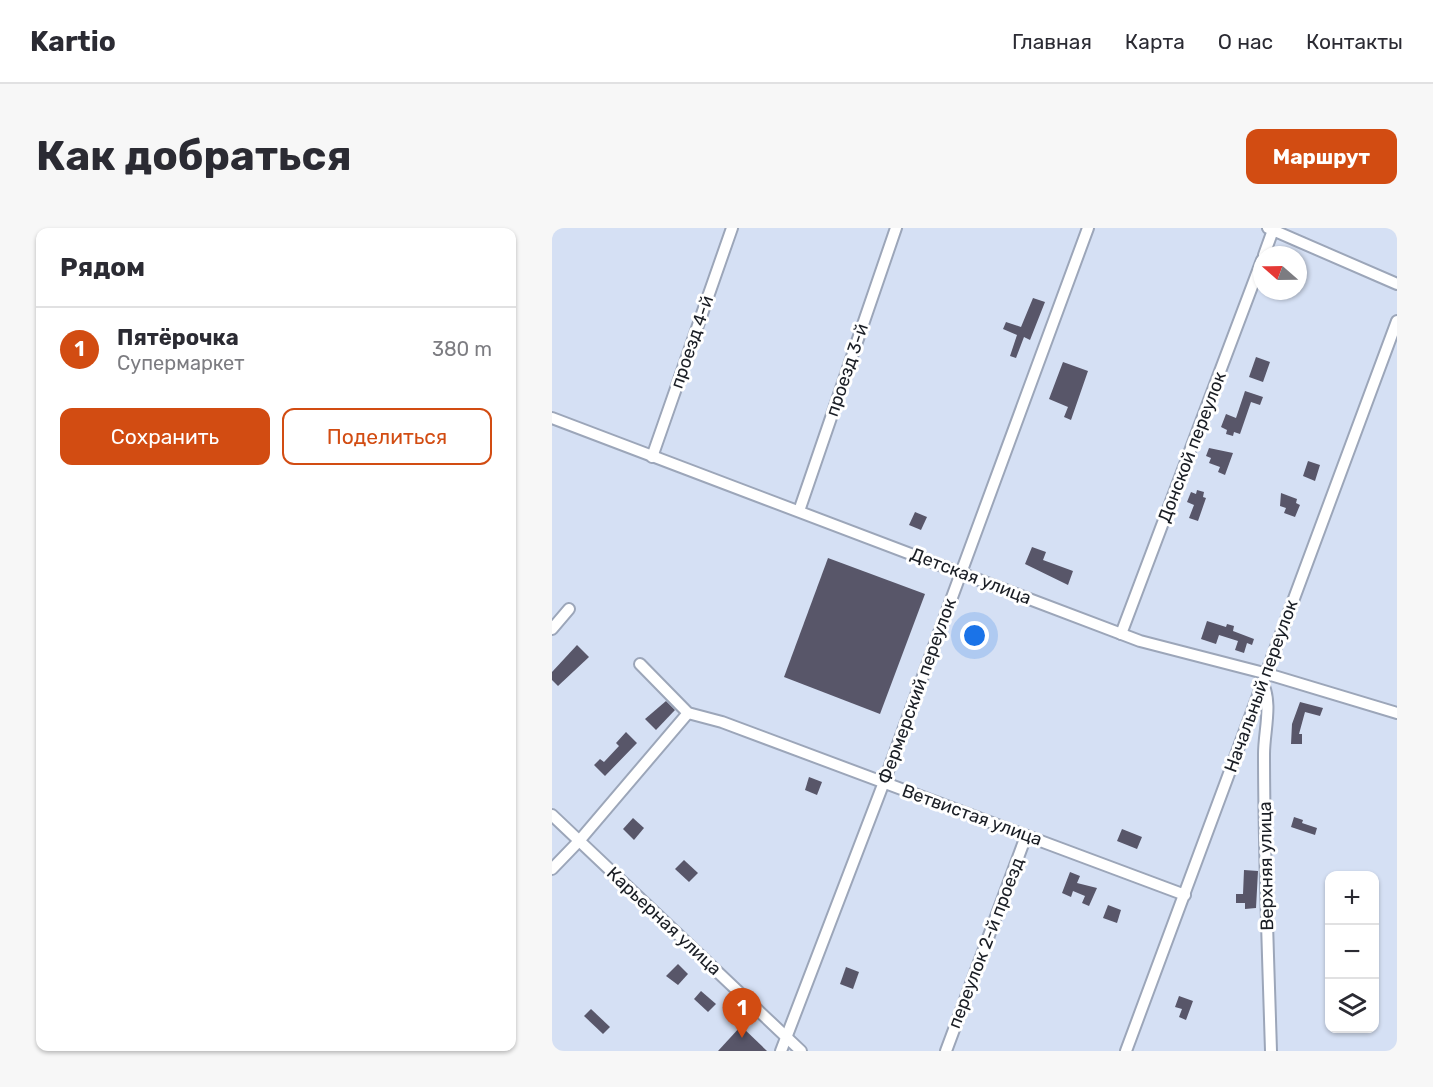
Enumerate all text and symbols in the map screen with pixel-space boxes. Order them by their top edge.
text: Kartio [30,25,116,58]
text: Главная [1012,29,1092,54]
text: Карта [1125,29,1185,54]
text: О нас [1218,29,1273,54]
text: Контакты [1306,29,1403,54]
button: Маршрут [1246,129,1397,184]
text: Как добраться [36,131,352,181]
north arrow [1253,246,1307,300]
text: Рядом [60,252,145,283]
street label: проезд 4-й [666,293,718,391]
street label: проезд 3-й [821,321,873,419]
text: Пятёрочка [117,324,239,351]
text: 1 [75,337,84,361]
text: 380 m [432,337,492,361]
text: Супермаркет [117,351,245,375]
street label: Донской переулок [1153,368,1231,526]
button: Сохранить [60,408,270,465]
button: Поделиться [282,408,492,465]
street label: Детская улица [908,543,1034,609]
street label: Фермерский переулок [873,595,961,787]
street label: Начальный переулок [1220,596,1303,775]
your location [960,621,989,650]
street label: Ветвистая улица [899,779,1045,851]
street label: Верхняя улица [1254,801,1278,931]
street label: переулок 2-й проезд [943,854,1029,1032]
street label: Карьерная улица [602,862,726,980]
map controls [1325,871,1379,1033]
button: + [1325,871,1379,925]
button: − [1325,925,1379,979]
button: layers [1325,979,1379,1033]
pin: 1 [722,988,762,1038]

